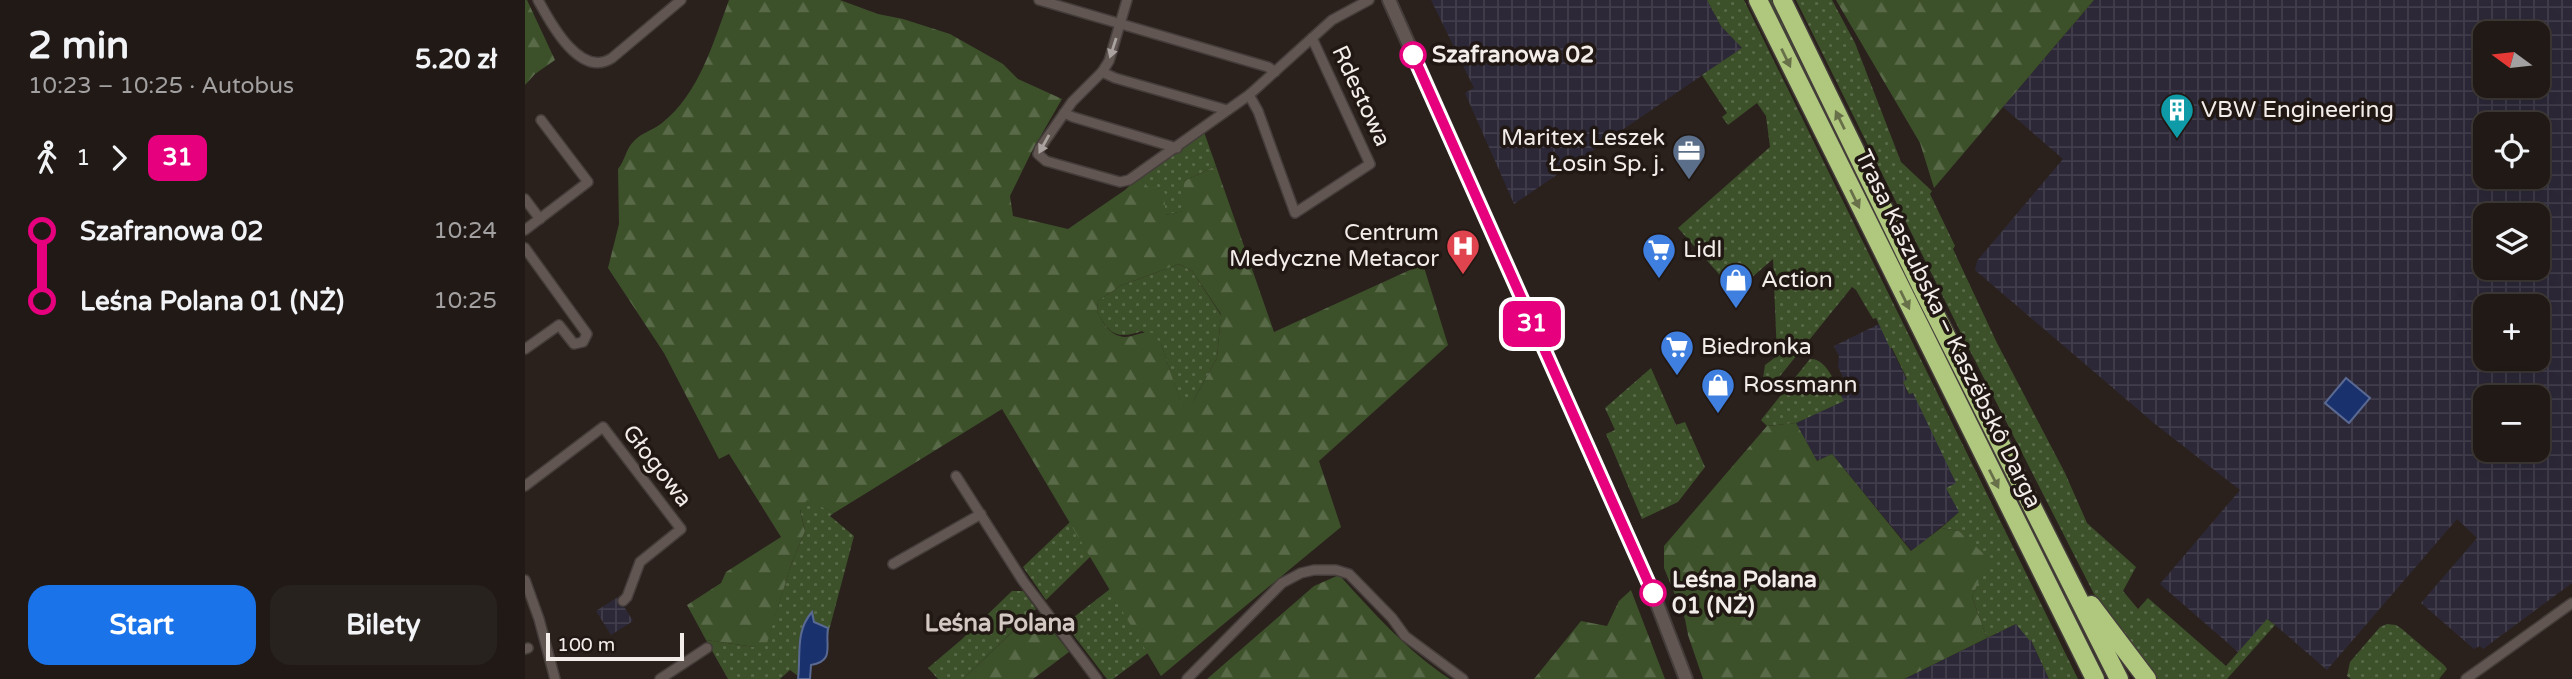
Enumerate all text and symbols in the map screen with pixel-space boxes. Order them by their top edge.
north arrow [2473,21,2550,98]
map controls [2473,21,2550,462]
text: 2 min [28,23,129,69]
one-way arrow [1107,38,1118,59]
street label: Rdestowa [1325,41,1397,151]
place label: Szafranowa 02 [1432,41,1594,69]
marker: Szafranowa 02 [1400,42,1426,68]
text: 5.20 zł [415,44,497,75]
one-way arrow [1780,48,1792,68]
text: 10:23 – 10:25 · Autobus [28,72,294,100]
building icon: VBW Engineering [2158,91,2196,140]
place label: VBW Engineering [2201,96,2394,124]
one-way arrow [1835,110,1846,130]
button: locate [2473,112,2550,189]
place label: Maritex Leszek Łosin Sp. j. [1501,124,1665,178]
office icon: Maritex Leszek Łosin Sp. j. [1670,132,1708,181]
one-way arrow [1039,134,1051,154]
icon: walk [28,139,66,177]
icon: forward [100,139,138,177]
text: 31 [162,143,193,172]
text: 1 [76,144,90,172]
street label: Trasa Kaszubska – Kaszëbskô Darga [1849,145,2047,513]
one-way arrow [1849,189,1860,209]
button: layers [2473,203,2550,280]
text: Szafranowa 02 [80,216,264,247]
text: 10:24 [433,217,497,245]
place label: Centrum Medyczne Metacor [1229,219,1439,273]
hospital icon: Centrum Medyczne Metacor [1444,227,1482,276]
supermarket icon: Lidl [1640,231,1678,280]
place label: Lidl [1683,236,1722,264]
shop icon: Action [1717,261,1755,310]
place label: Action [1761,266,1833,294]
text: Leśna Polana 01 (NŻ) [80,286,344,317]
text: 10:25 [433,287,497,315]
one-way arrow [1899,290,1910,310]
button: + [2473,294,2550,371]
line badge: 31 [1501,301,1563,347]
text: 31 [1517,309,1547,338]
supermarket icon: Biedronka [1658,328,1696,377]
place label: Biedronka [1701,333,1812,361]
shop icon: Rossmann [1699,366,1737,415]
place label: Rossmann [1743,371,1858,399]
button: − [2473,385,2550,462]
street label: Głogowa [616,419,698,513]
one-way arrow [1989,469,2000,489]
place label: Leśna Polana 01 (NŻ) [1672,566,1817,620]
marker: Leśna Polana 01 (NŻ) [1640,580,1666,606]
button: Start [28,585,256,665]
button: Bilety [270,585,497,665]
district label: Leśna Polana [924,609,1076,638]
scale bar [546,630,684,662]
text: 100 m [557,634,615,656]

